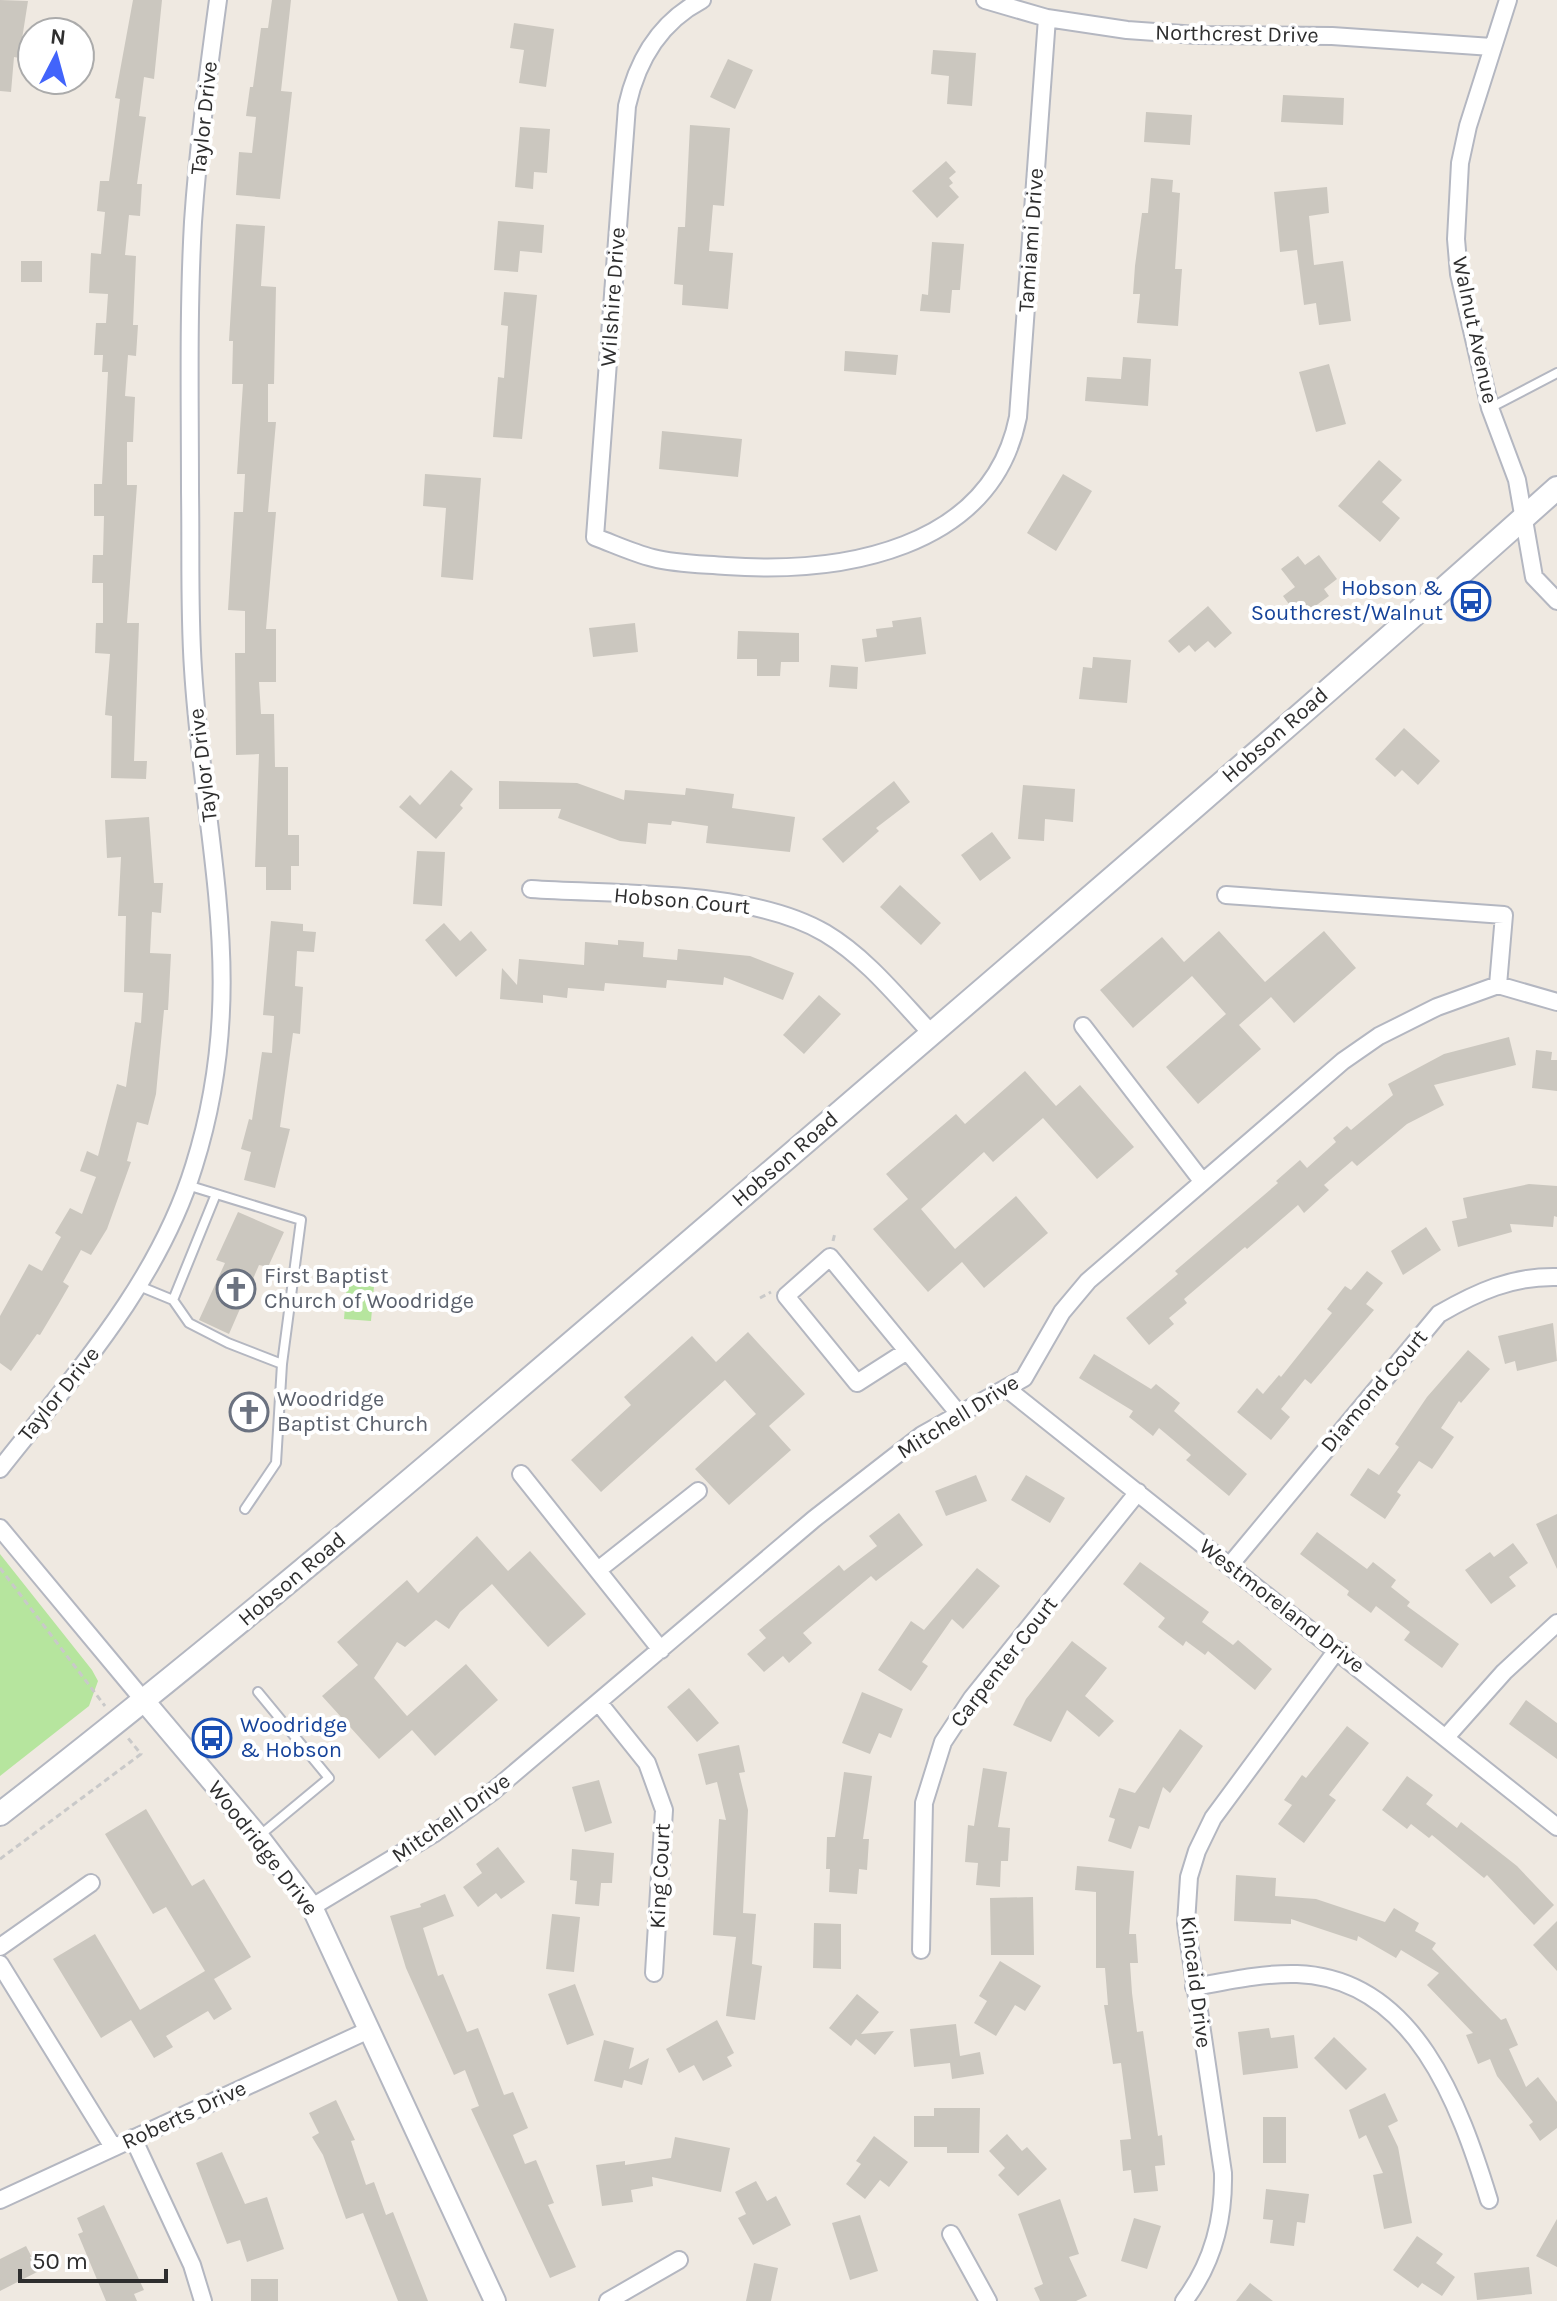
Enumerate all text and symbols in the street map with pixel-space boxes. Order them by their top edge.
north arrow [16,16,96,96]
street label: Northcrest Drive [1155,20,1319,48]
text: N [49,23,67,51]
street label: Taylor Drive [185,60,223,176]
street label: Tamiami Drive [1013,167,1049,313]
street label: Wilshire Drive [595,226,631,368]
street label: Walnut Avenue [1447,254,1503,406]
place label: Hobson & Southcrest/Walnut [1251,575,1443,626]
bus stop icon: Hobson & Southcrest/Walnut [1450,580,1492,622]
street label: Hobson Road [1216,682,1334,788]
street label: Taylor Drive [183,707,223,823]
street label: Hobson Court [613,882,751,920]
street label: Hobson Road [726,1106,844,1212]
place label: First Baptist Church of Woodridge [264,1263,474,1314]
church icon: First Baptist Church of Woodridge [215,1268,257,1310]
street label: Diamond Court [1315,1324,1433,1458]
street label: Taylor Drive [13,1341,105,1447]
street label: Mitchell Drive [892,1369,1024,1465]
place label: Woodridge Baptist Church [277,1386,428,1437]
church icon: Woodridge Baptist Church [228,1391,270,1433]
street label: Hobson Road [233,1526,351,1632]
street label: Westmoreland Drive [1194,1533,1370,1679]
street label: Carpenter Court [945,1591,1063,1733]
place label: Woodridge & Hobson [240,1712,347,1763]
bus stop icon: Woodridge & Hobson [191,1717,233,1759]
street label: Mitchell Drive [387,1768,515,1868]
street label: Woodridge Drive [202,1775,324,1921]
street label: King Court [644,1822,676,1930]
street label: Kincaid Drive [1175,1914,1217,2050]
street label: Roberts Drive [118,2075,250,2155]
scale bar [20,2233,166,2283]
text: 50 m [32,2247,88,2275]

